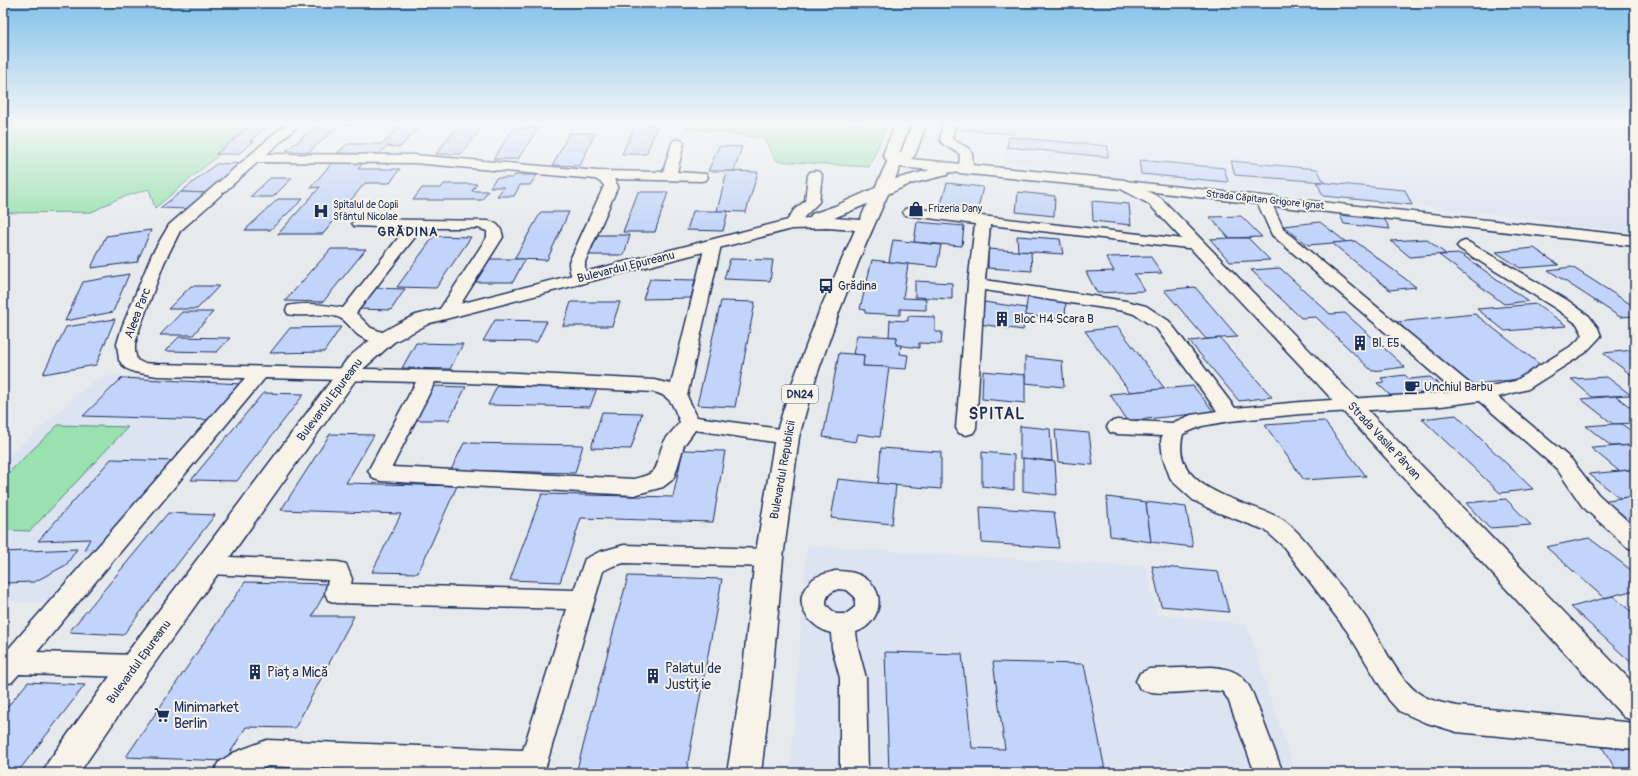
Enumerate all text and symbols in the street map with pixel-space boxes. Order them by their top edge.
street label: Strada Căpitan Grigore Ignat [1205,188,1326,212]
place label: Spitalul de Copii Sfântul Nicolae [333,199,398,223]
shop icon: Frizeria Dany [907,200,925,218]
hospital icon: Spitalul de Copii Sfântul Nicolae [312,202,330,220]
place label: Frizeria Dany [928,203,983,215]
district label: GRĂDINA [378,224,438,240]
street label: Bulevardul Epureanu [576,248,676,286]
bus stop icon: Grădina [817,277,835,295]
place label: Grădina [838,279,877,294]
street label: Aleea Parc [122,286,154,340]
building icon: Bloc H4 Scara B [993,310,1011,328]
place label: Bloc H4 Scara B [1014,312,1094,327]
building icon: Bl. E5 [1351,334,1369,352]
place label: Bl. E5 [1372,336,1400,351]
street label: Bulevardul Epureanu [294,356,366,444]
cafe icon: Unchiul Barbu [1403,378,1421,396]
place label: Unchiul Barbu [1424,380,1493,395]
road number: DN24 [782,385,818,403]
street label: Strada Vasile Pârvan [1344,399,1424,483]
district label: SPITAL [969,404,1025,424]
street label: Bulevardul Republicii [767,420,799,520]
street label: Bulevardul Epureanu [104,617,174,707]
place label: Palatul de Justiție [665,660,721,693]
building icon: Piața Mică [246,663,264,681]
place label: Piața Mică [267,664,329,681]
building icon: Palatul de Justiție [644,667,662,685]
place label: Minimarket Berlin [174,699,239,732]
supermarket icon: Minimarket Berlin [153,706,171,724]

